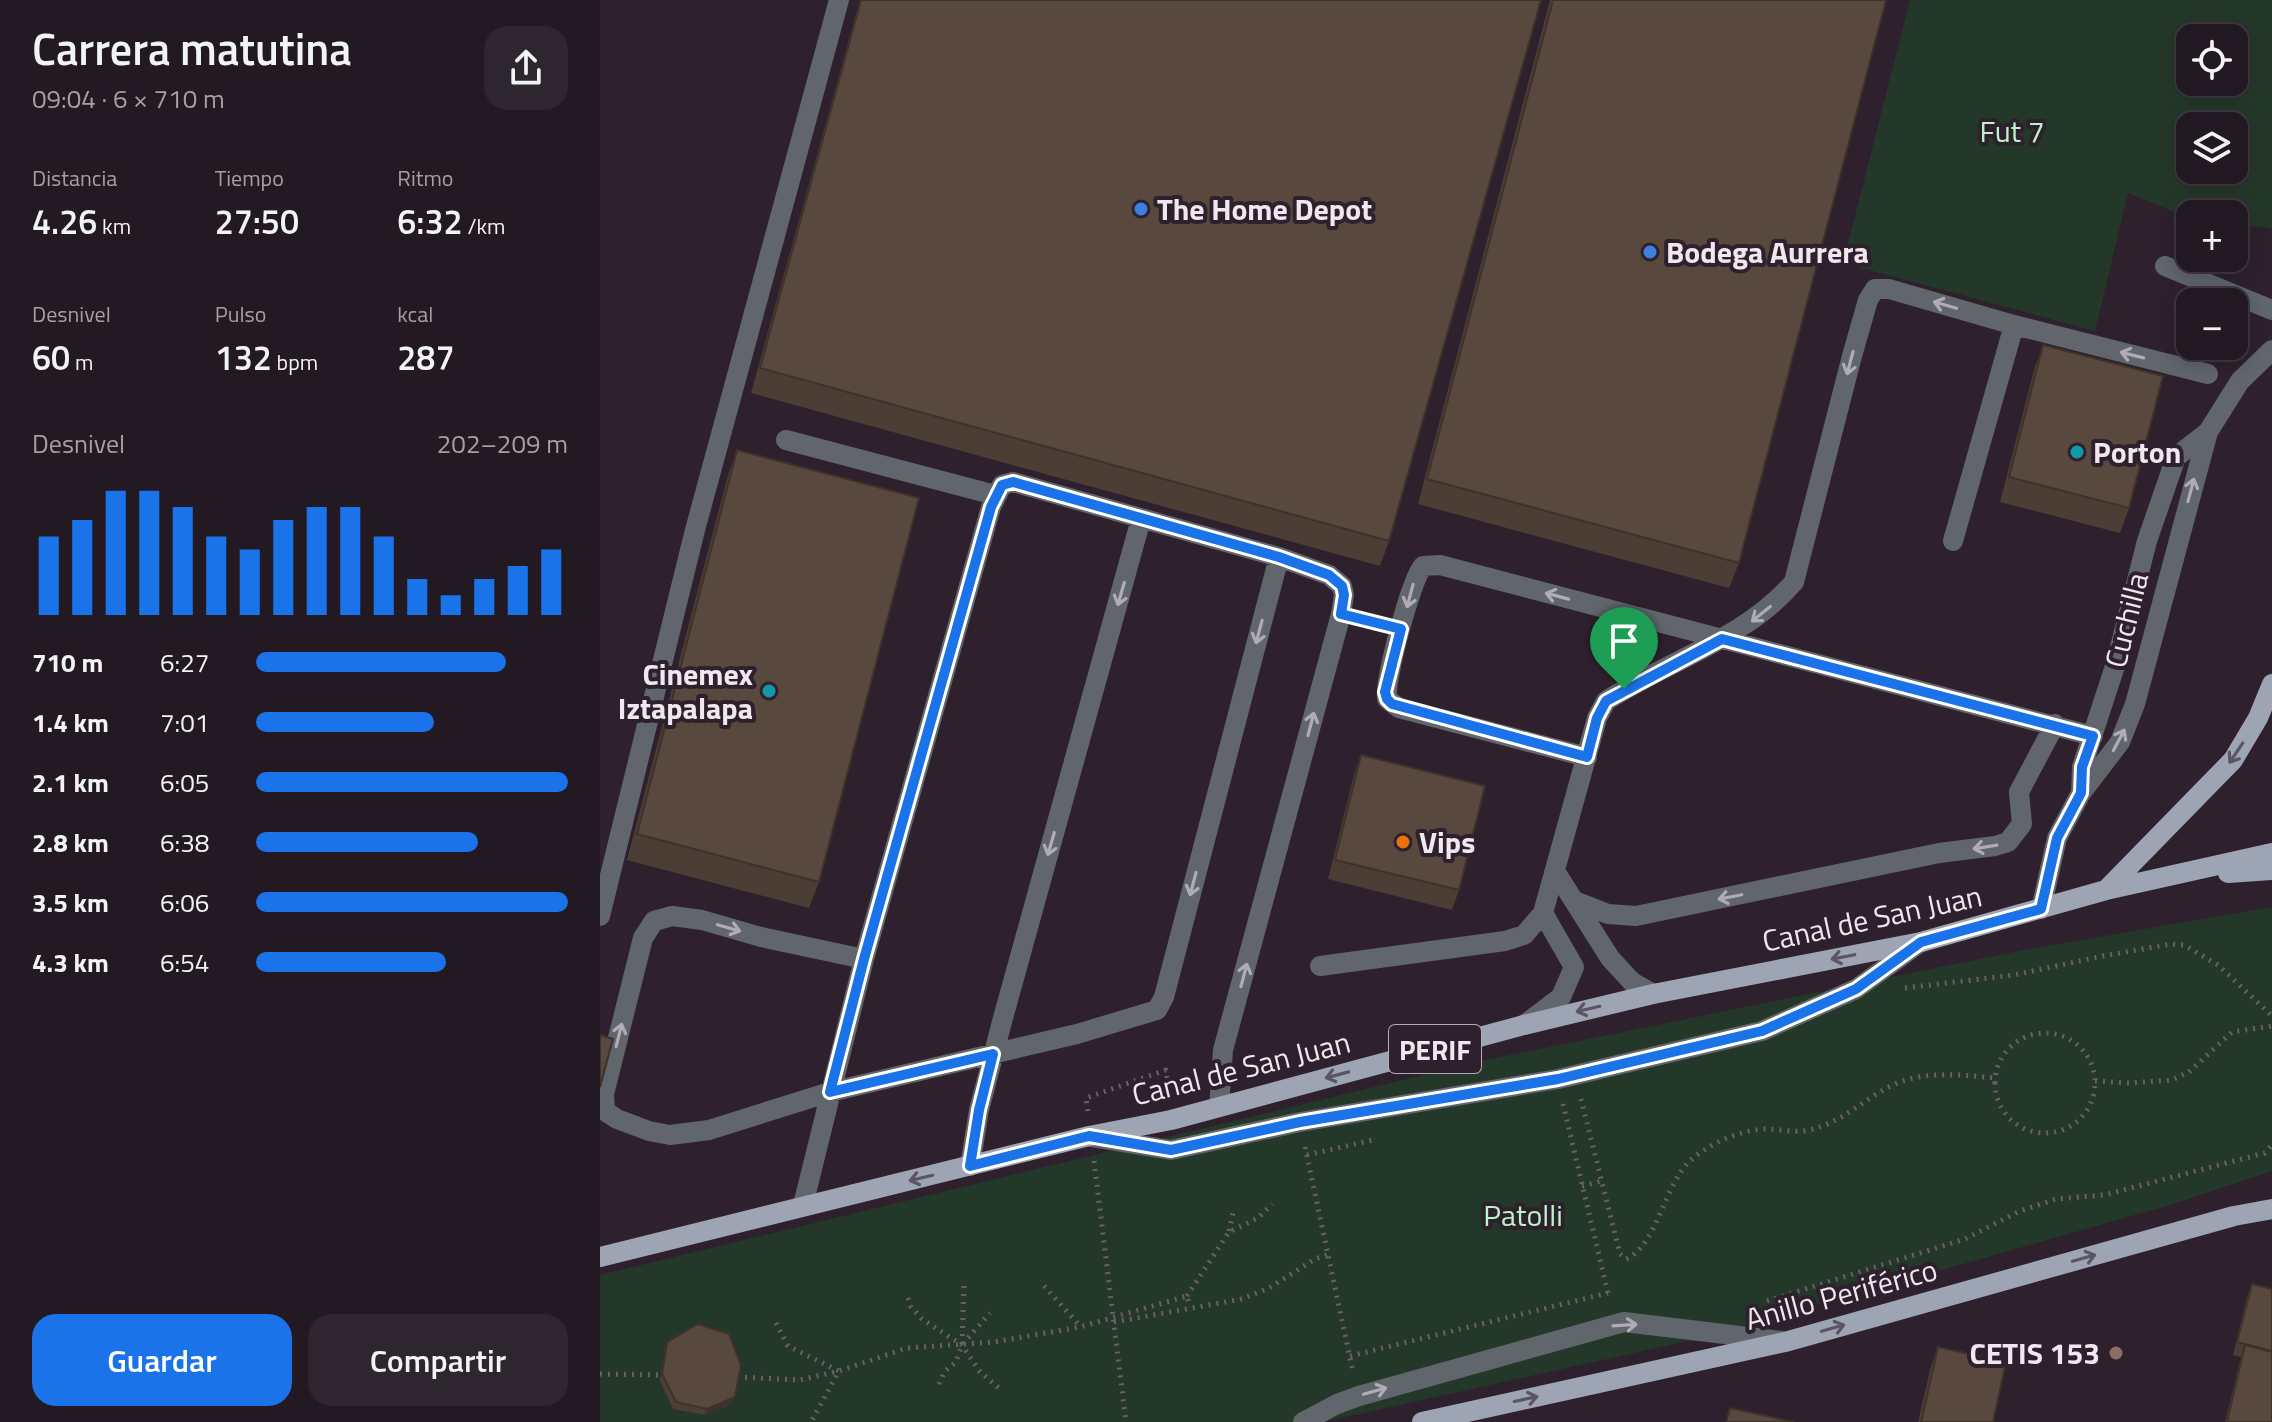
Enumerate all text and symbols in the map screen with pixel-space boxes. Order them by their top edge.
text: Carrera matutina [32,15,352,82]
map controls [2176,24,2248,360]
button: locate [2176,24,2248,96]
button: share [484,26,568,110]
text: 09:04 · 6 × 710 m [32,79,225,118]
park label: Fut 7 [1979,108,2045,154]
button: layers [2176,112,2248,184]
text: Distancia [32,161,117,195]
text: Tiempo [215,161,284,195]
text: Ritmo [397,161,453,195]
place label: The Home Depot [1157,186,1372,232]
text: 4.26 [32,195,97,247]
text: 27:50 [215,195,299,247]
text: 6:32 [397,195,463,247]
marker: The Home Depot [1132,200,1150,218]
button: + [2176,200,2248,272]
text: km [97,209,131,243]
text: /km [463,209,505,243]
place label: Bodega Aurrera [1666,229,1869,275]
marker: Bodega Aurrera [1641,243,1659,261]
button: − [2176,288,2248,360]
text: Desnivel [32,297,111,331]
text: Pulso [215,297,266,331]
text: kcal [397,297,433,331]
one-way arrow [1932,297,1958,312]
text: 60 [32,331,70,383]
text: 132 [215,331,272,383]
text: 287 [397,331,454,383]
text: m [70,345,93,379]
text: bpm [272,345,318,379]
one-way arrow [2120,347,2145,362]
one-way arrow [1842,349,1857,375]
text: Desnivel [32,424,125,463]
text: 202–209 m [437,424,568,463]
place label: Porton [2093,429,2181,475]
marker: Porton [2068,443,2086,461]
one-way arrow [2185,478,2200,504]
street label: Cuchilla [2092,568,2160,672]
one-way arrow [1112,580,1127,606]
one-way arrow [1402,583,1417,609]
one-way arrow [1545,587,1571,602]
one-way arrow [1751,605,1772,622]
pin [1590,607,1658,689]
one-way arrow [1251,619,1266,645]
icon: arrive [1602,619,1646,663]
text: 710 m [32,643,103,682]
text: 6:27 [160,643,209,682]
place label: Cinemex Iztapalapa [618,651,753,731]
marker: Cinemex Iztapalapa [760,682,778,700]
text: 1.4 km [32,703,109,742]
text: 7:01 [160,703,209,742]
one-way arrow [1305,711,1320,737]
one-way arrow [2112,728,2128,752]
one-way arrow [2228,741,2244,764]
text: 2.1 km [32,763,109,802]
text: 6:05 [160,763,209,802]
place label: Vips [1419,819,1475,865]
text: 2.8 km [32,823,109,862]
text: 6:38 [160,823,209,862]
one-way arrow [1043,831,1058,857]
marker: Vips [1394,833,1412,851]
one-way arrow [1973,840,1998,855]
one-way arrow [1185,870,1200,896]
street label: Canal de San Juan [1758,872,1986,964]
text: 3.5 km [32,883,109,922]
text: 6:06 [160,883,209,922]
one-way arrow [1718,890,1743,905]
one-way arrow [716,921,742,936]
text: 4.3 km [32,943,109,982]
text: 6:54 [160,943,209,982]
one-way arrow [1831,951,1856,966]
one-way arrow [1237,962,1252,988]
one-way arrow [1576,1003,1601,1018]
street label: Canal de San Juan [1127,1019,1355,1117]
one-way arrow [612,1022,627,1048]
road number: PERIF [1389,1025,1481,1073]
one-way arrow [1324,1068,1350,1083]
one-way arrow [909,1171,934,1186]
park label: Patolli [1483,1192,1563,1238]
street label: Anillo Periférico [1740,1246,1942,1342]
one-way arrow [2070,1250,2096,1265]
button: Guardar [32,1314,292,1406]
button: Compartir [308,1314,568,1406]
one-way arrow [1612,1317,1638,1332]
one-way arrow [1820,1320,1846,1335]
place label: CETIS 153 [1969,1330,2100,1376]
marker: CETIS 153 [2107,1344,2125,1362]
one-way arrow [1361,1383,1387,1398]
one-way arrow [1512,1391,1538,1406]

